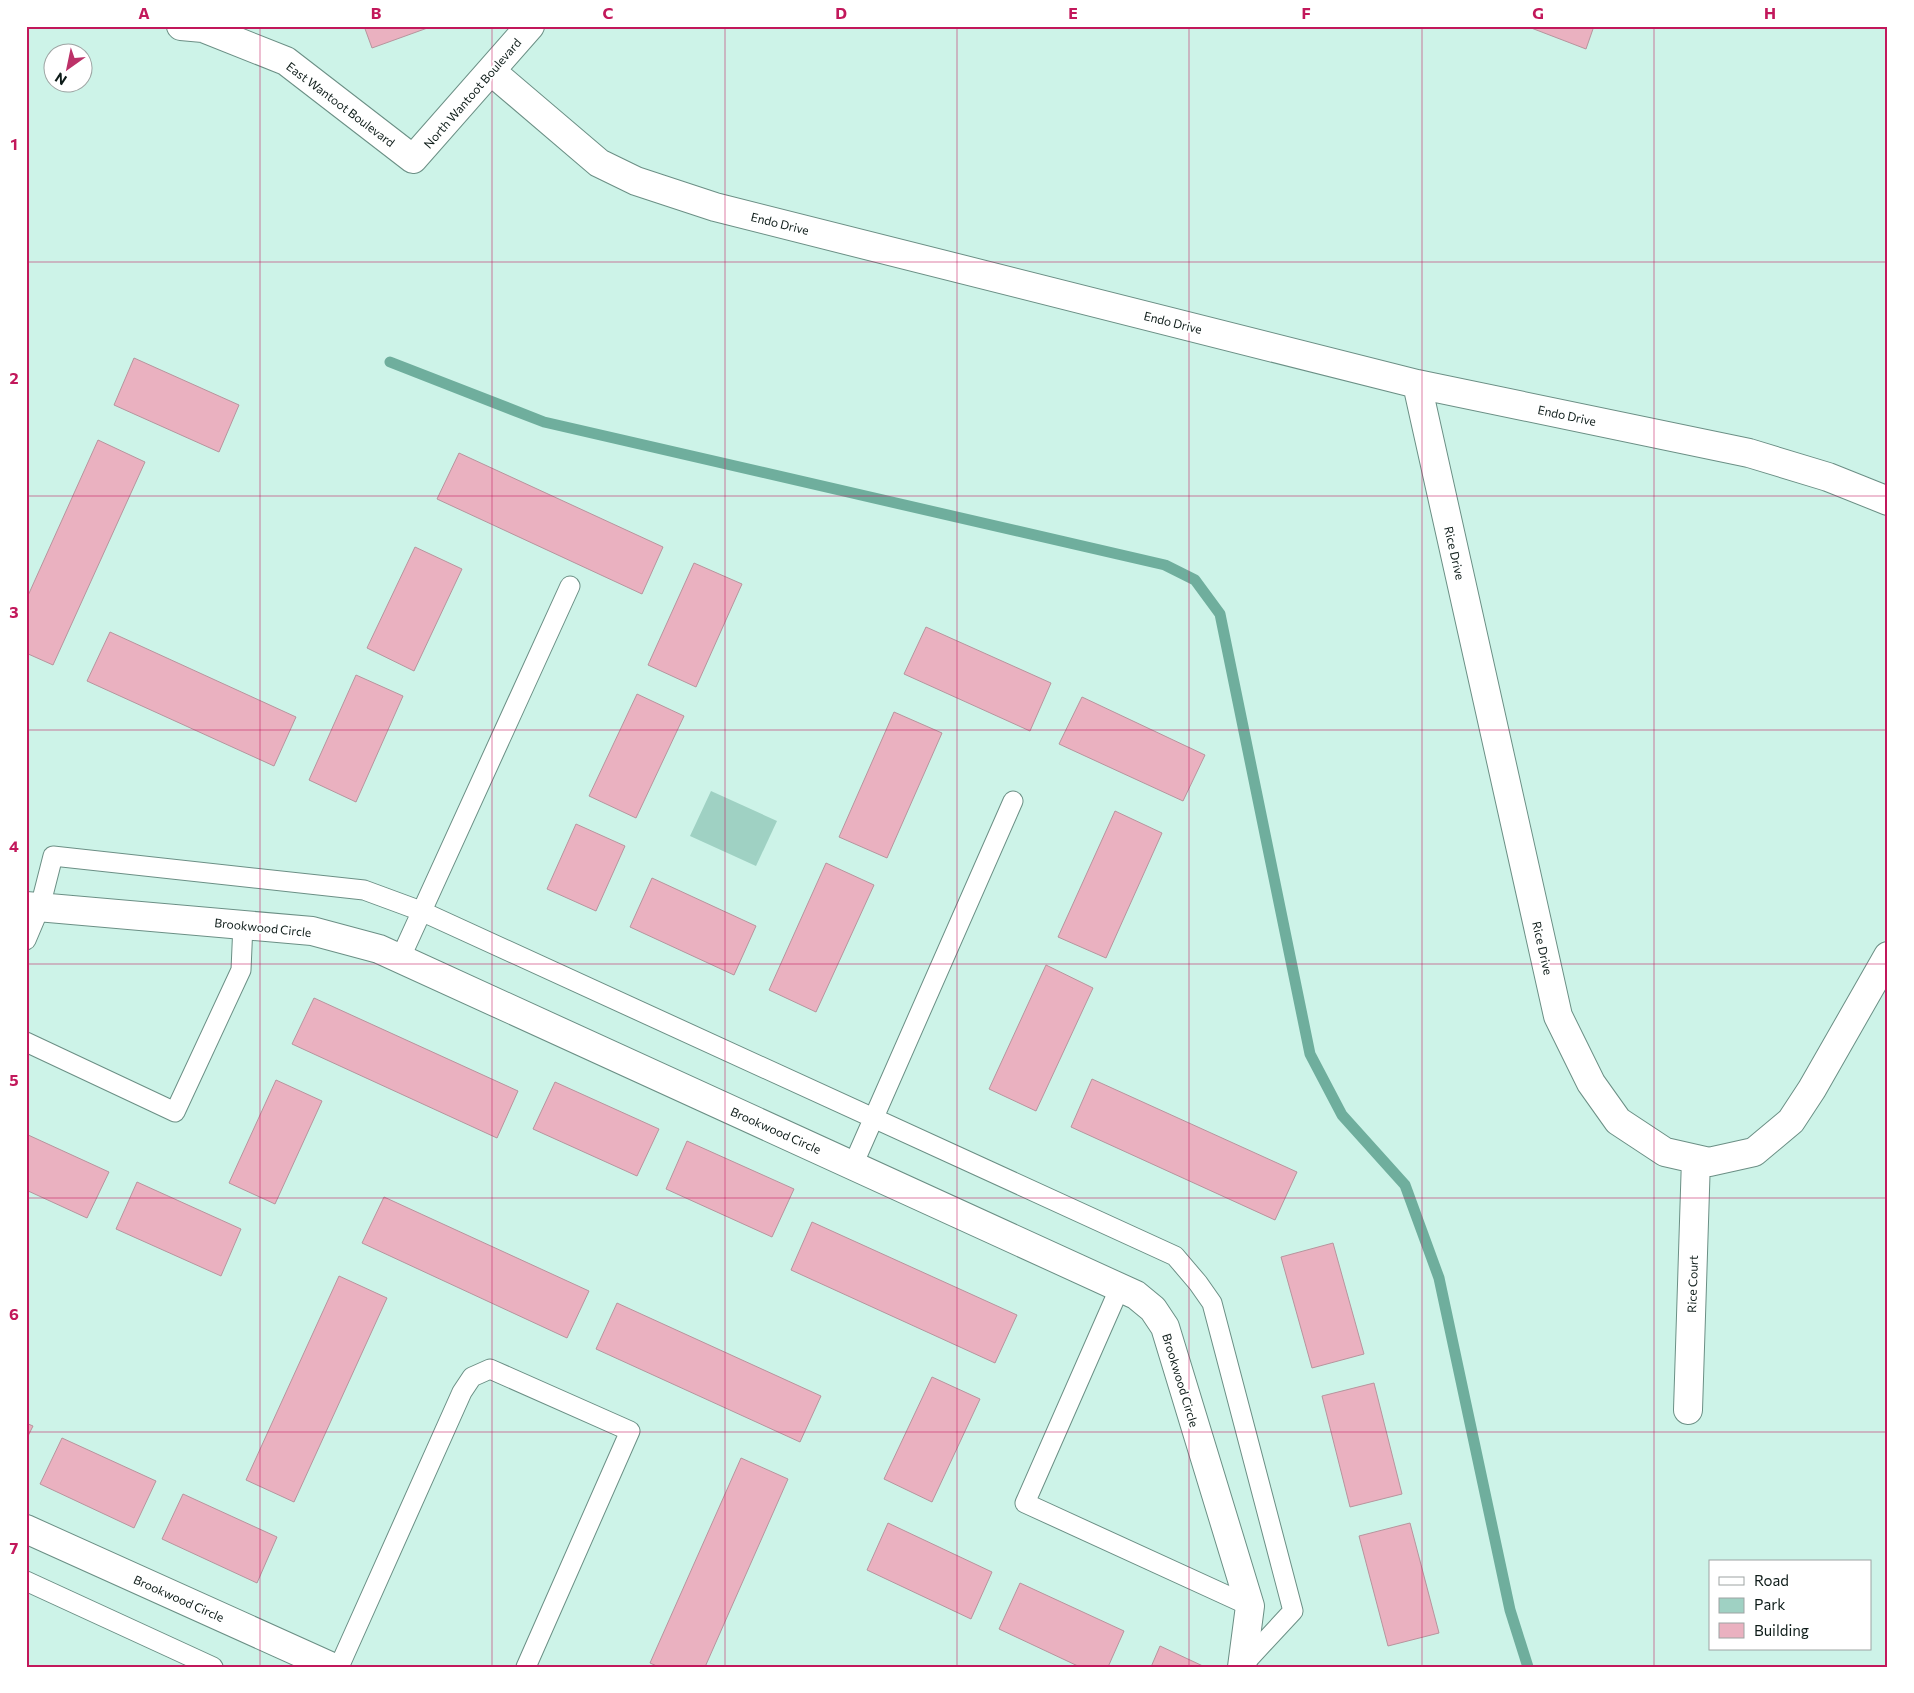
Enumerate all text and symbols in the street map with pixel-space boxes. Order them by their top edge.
text: A [138,3,150,22]
text: B [371,3,382,22]
text: C [603,3,614,22]
text: D [835,3,847,22]
text: E [1068,3,1078,22]
text: F [1301,3,1311,22]
text: G [1532,3,1544,22]
text: H [1764,3,1776,22]
street label: North Wantoot Boulevard [421,35,524,151]
north arrow [42,42,92,92]
street label: East Wantoot Boulevard [284,59,398,149]
text: N [52,69,70,89]
text: 1 [10,134,18,153]
street label: Endo Drive [749,209,811,237]
street label: Endo Drive [1142,308,1204,336]
text: 2 [9,368,19,387]
street label: Endo Drive [1536,402,1598,428]
street label: Rice Drive [1442,525,1468,581]
text: 3 [9,602,19,621]
text: 4 [9,836,19,855]
street label: Brookwood Circle [214,915,312,939]
street label: Rice Drive [1530,920,1556,976]
text: 5 [9,1070,19,1089]
street label: Brookwood Circle [729,1104,823,1156]
street label: Rice Court [1684,1255,1700,1313]
text: 6 [9,1304,19,1323]
street label: Brookwood Circle [1160,1331,1202,1429]
text: 7 [10,1538,19,1557]
legend [1709,1560,1872,1650]
text: Road [1754,1571,1789,1589]
street label: Brookwood Circle [132,1572,226,1624]
text: Park [1754,1595,1785,1613]
text: Building [1754,1621,1809,1639]

